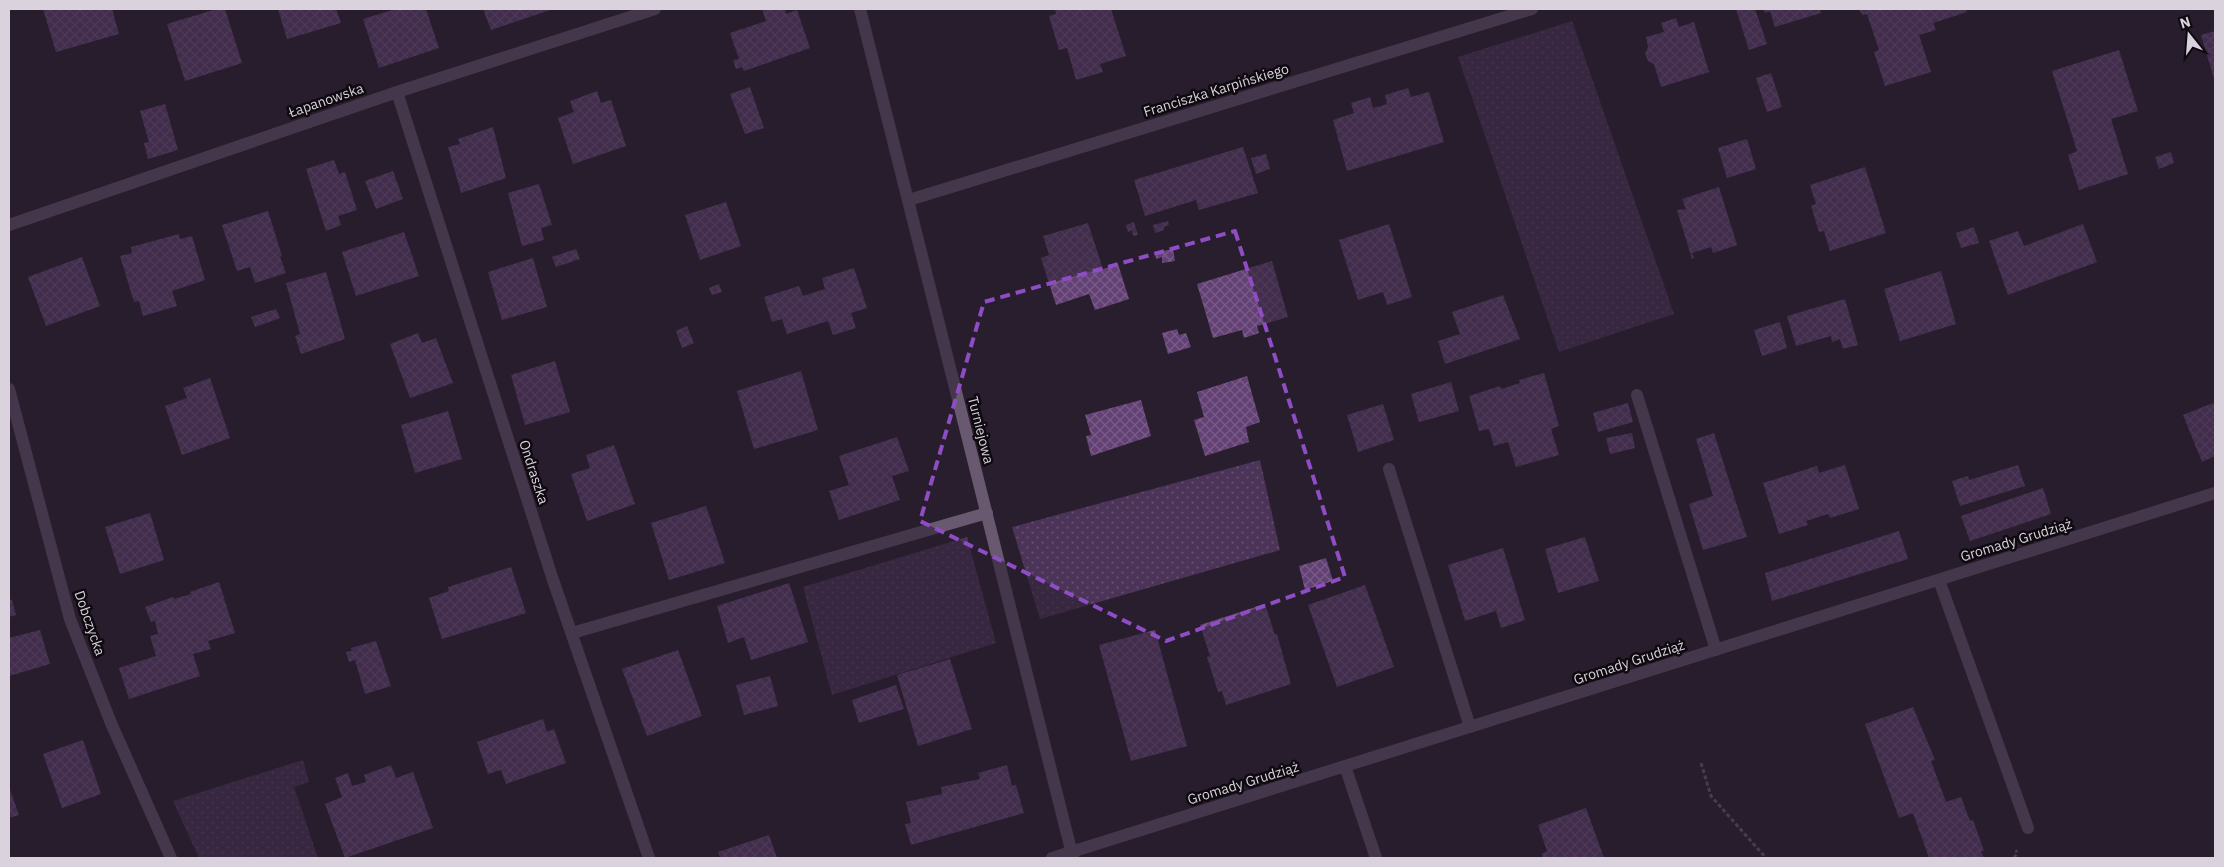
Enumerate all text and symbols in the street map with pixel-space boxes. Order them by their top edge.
north arrow [2164,10,2214,60]
text: N [2178,12,2193,33]
street label: Franciszka Karpińskiego [1141,59,1291,121]
street label: Łapanowska [285,79,366,122]
street label: Turniejowa [964,394,998,466]
street label: Ondraszka [515,438,553,507]
street label: Gromady Grudziąż [1958,514,2074,566]
street label: Dobczycka [70,588,110,658]
street label: Gromady Grudziąż [1571,635,1687,688]
street label: Gromady Grudziąż [1185,757,1301,809]

